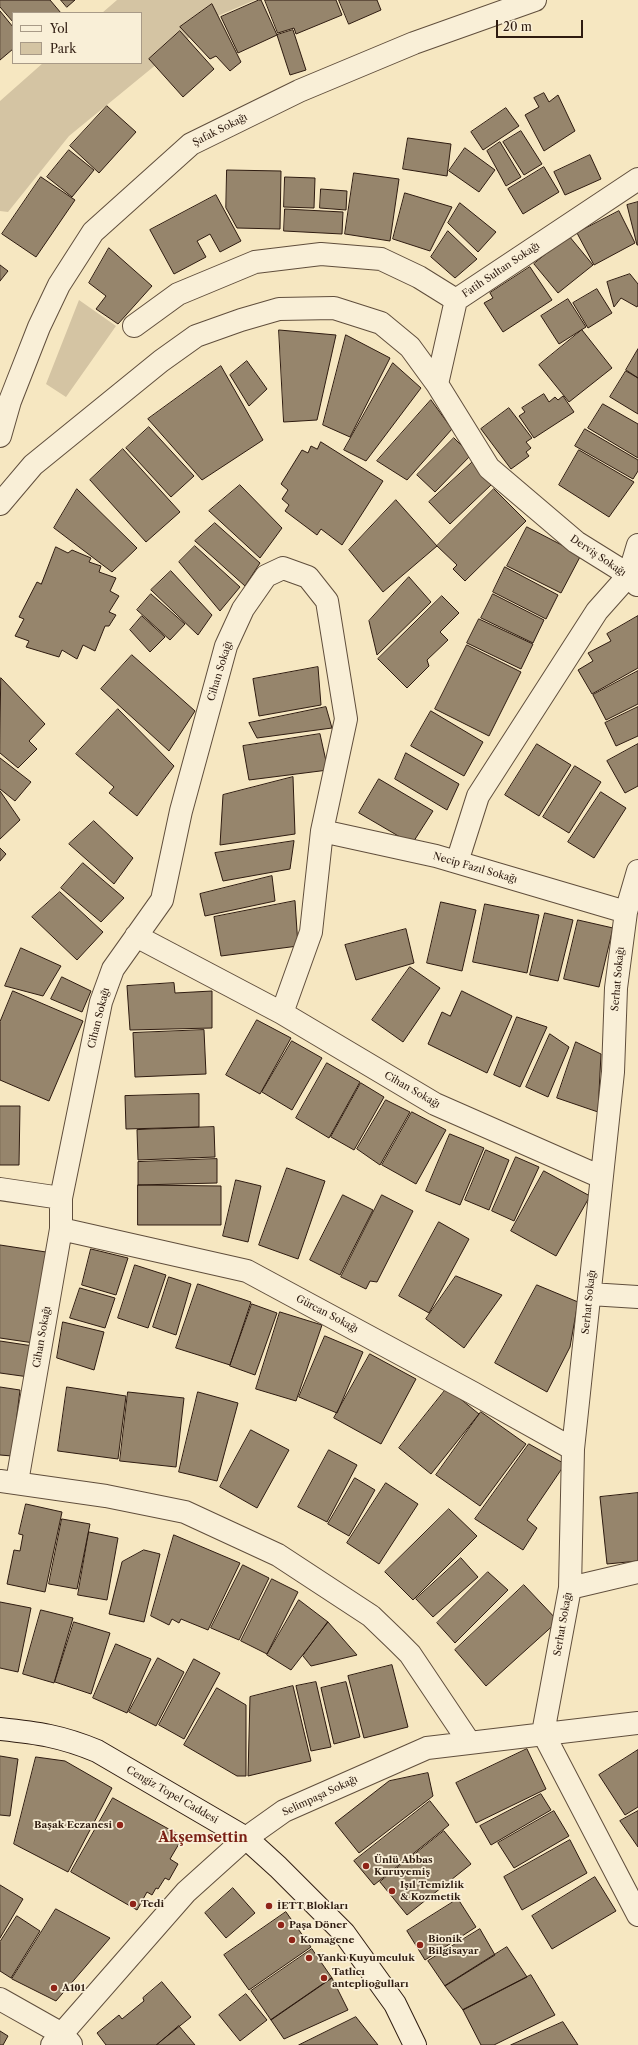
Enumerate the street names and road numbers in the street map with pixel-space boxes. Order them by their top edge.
street label: Şafak Sokağı [191,111,249,149]
street label: Fatih Sultan Sokağı [460,240,542,300]
street label: Derviş Sokağı [568,533,628,579]
street label: Cihan Sokağı [205,639,235,703]
street label: Necip Fazıl Sokağı [431,850,519,886]
street label: Serhat Sokağı [609,946,627,1012]
street label: Cihan Sokağı [86,986,112,1050]
street label: Cihan Sokağı [382,1069,442,1111]
street label: Serhat Sokağı [580,1269,598,1335]
street label: Gürcan Sokağı [294,1293,360,1335]
street label: Cihan Sokağı [31,1305,53,1369]
street label: Serhat Sokağı [551,1591,575,1657]
street label: Cengiz Topel Caddesi [124,1764,220,1826]
street label: Selimpaşa Sokağı [280,1773,360,1819]

